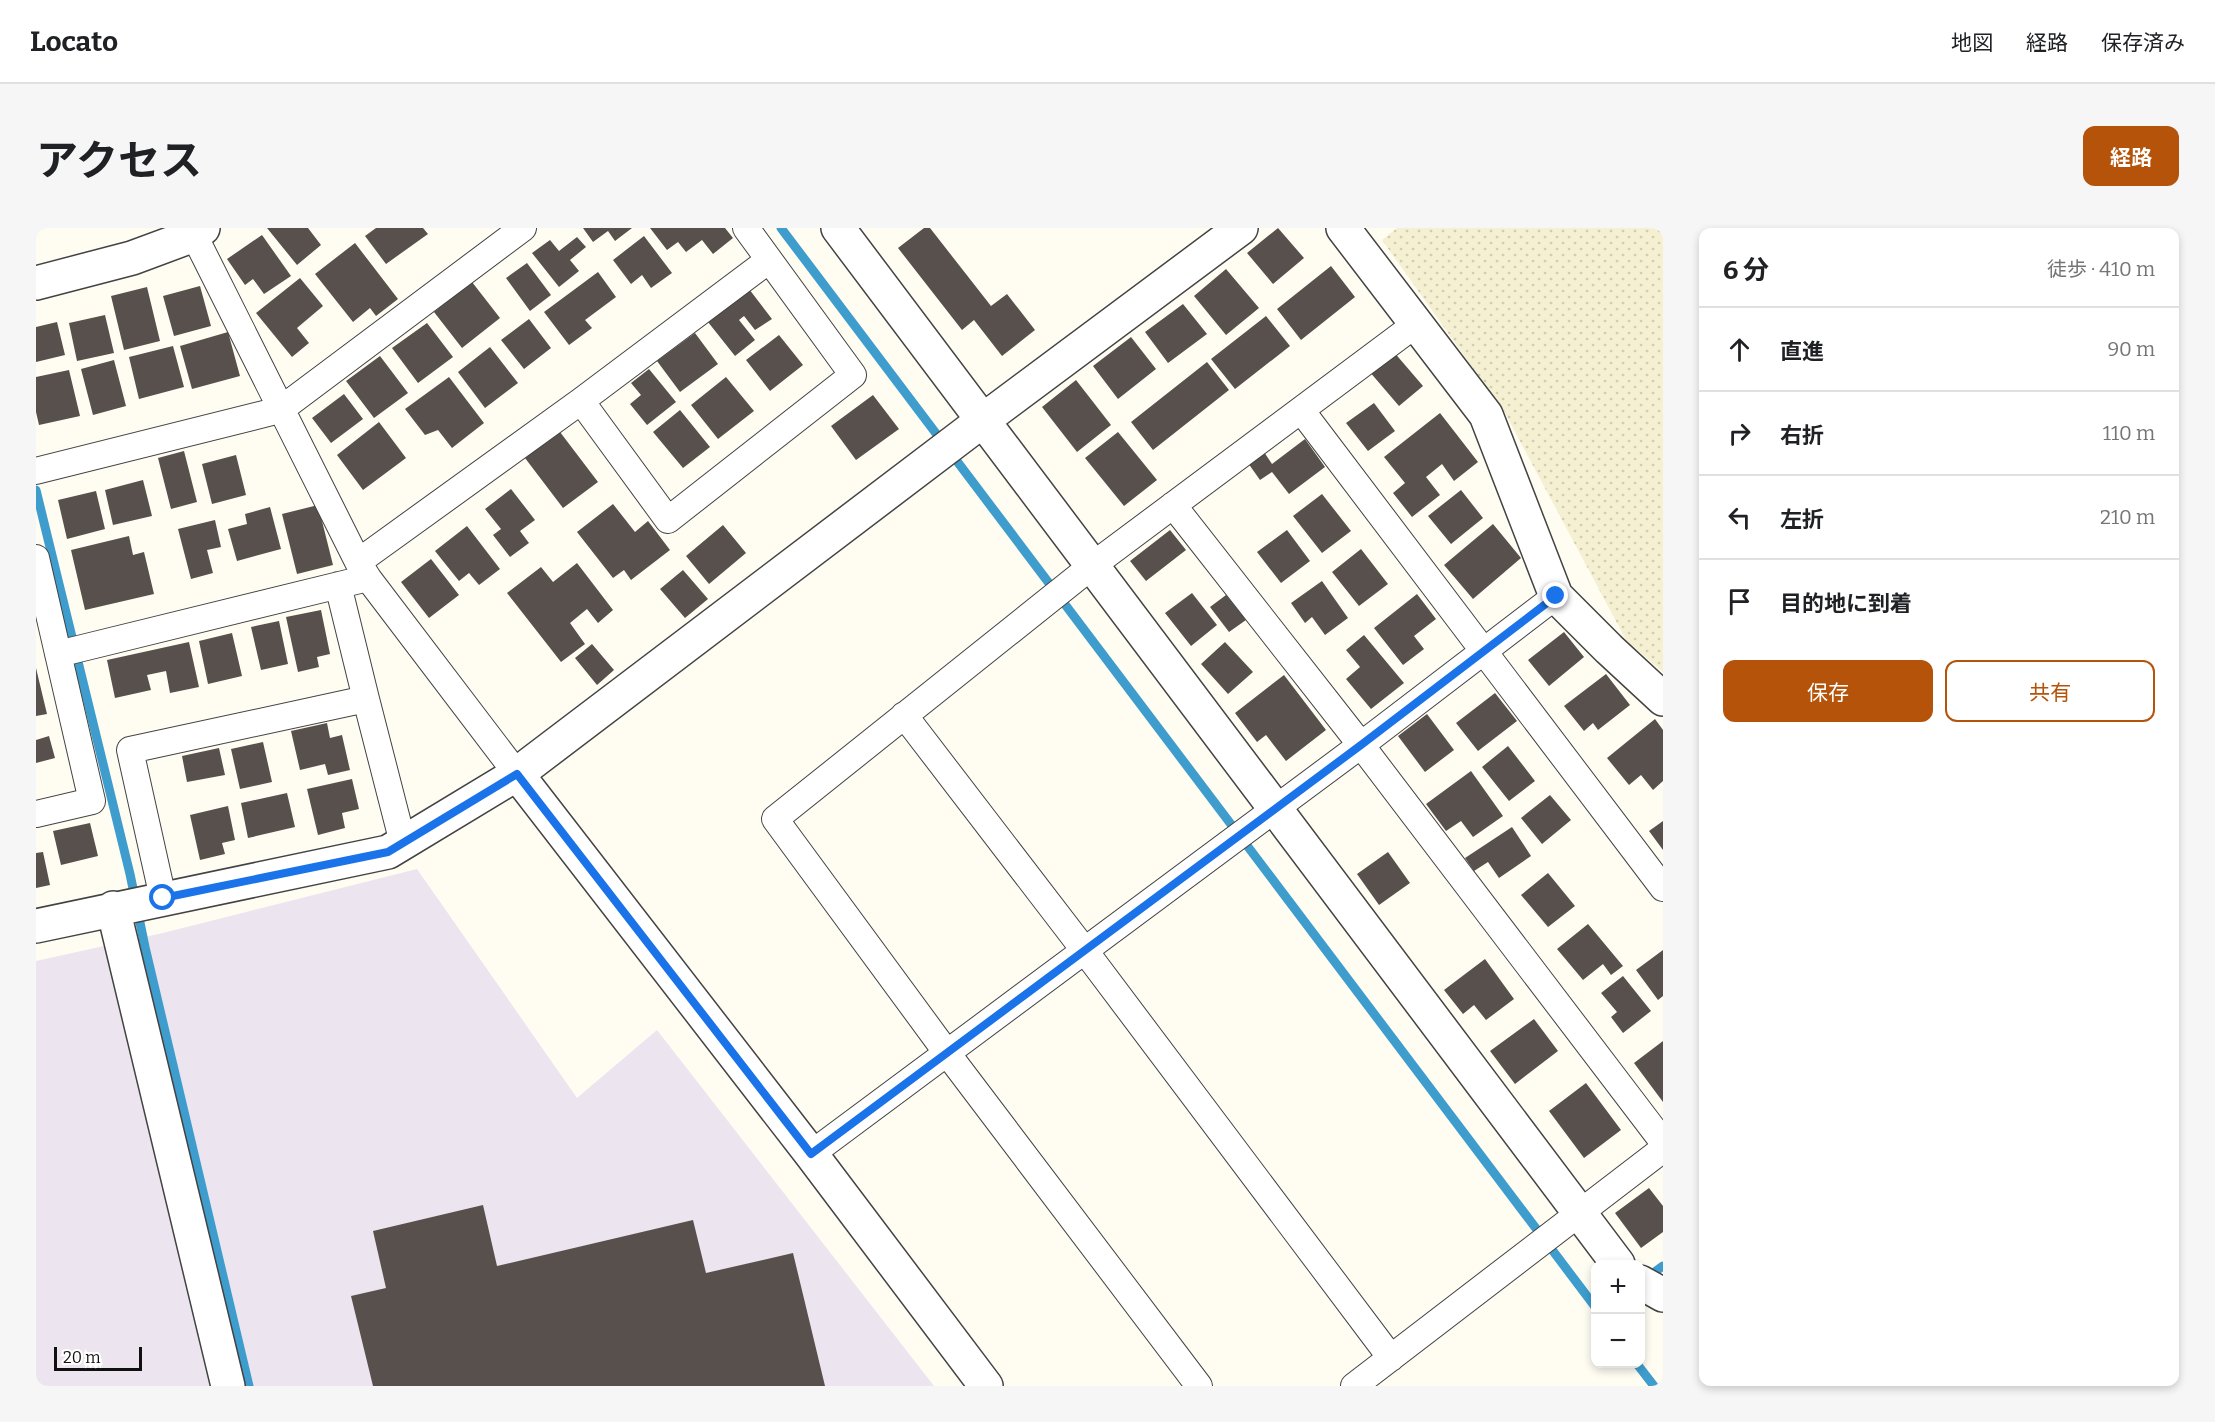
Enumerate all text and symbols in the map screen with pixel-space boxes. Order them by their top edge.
text: Locato [30,25,118,58]
text: 地図 [1951,30,1993,56]
text: 経路 [2026,30,2068,56]
text: 保存済み [2101,30,2185,56]
button: 経路 [2083,126,2179,186]
text: アクセス [36,136,202,186]
text: 6 分 [1723,255,1769,286]
text: 徒歩 · 410 m [2047,257,2155,281]
icon: ahead [1723,333,1756,366]
text: 90 m [2107,337,2155,361]
text: 直進 [1780,338,1824,365]
icon: right [1723,417,1756,450]
text: 110 m [2103,421,2155,445]
text: 右折 [1780,422,1824,449]
icon: left [1723,501,1756,534]
text: 210 m [2100,505,2155,529]
text: 左折 [1780,506,1824,533]
route end [1542,582,1568,608]
icon: arrive [1723,585,1756,618]
text: 目的地に到着 [1780,590,1912,617]
button: 保存 [1723,660,1933,722]
button: 共有 [1945,660,2155,722]
route start [149,884,175,910]
map controls [1591,1260,1645,1368]
button: + [1591,1260,1645,1314]
button: − [1591,1314,1645,1368]
scale bar [54,1344,142,1372]
text: 20 m [63,1348,100,1367]

